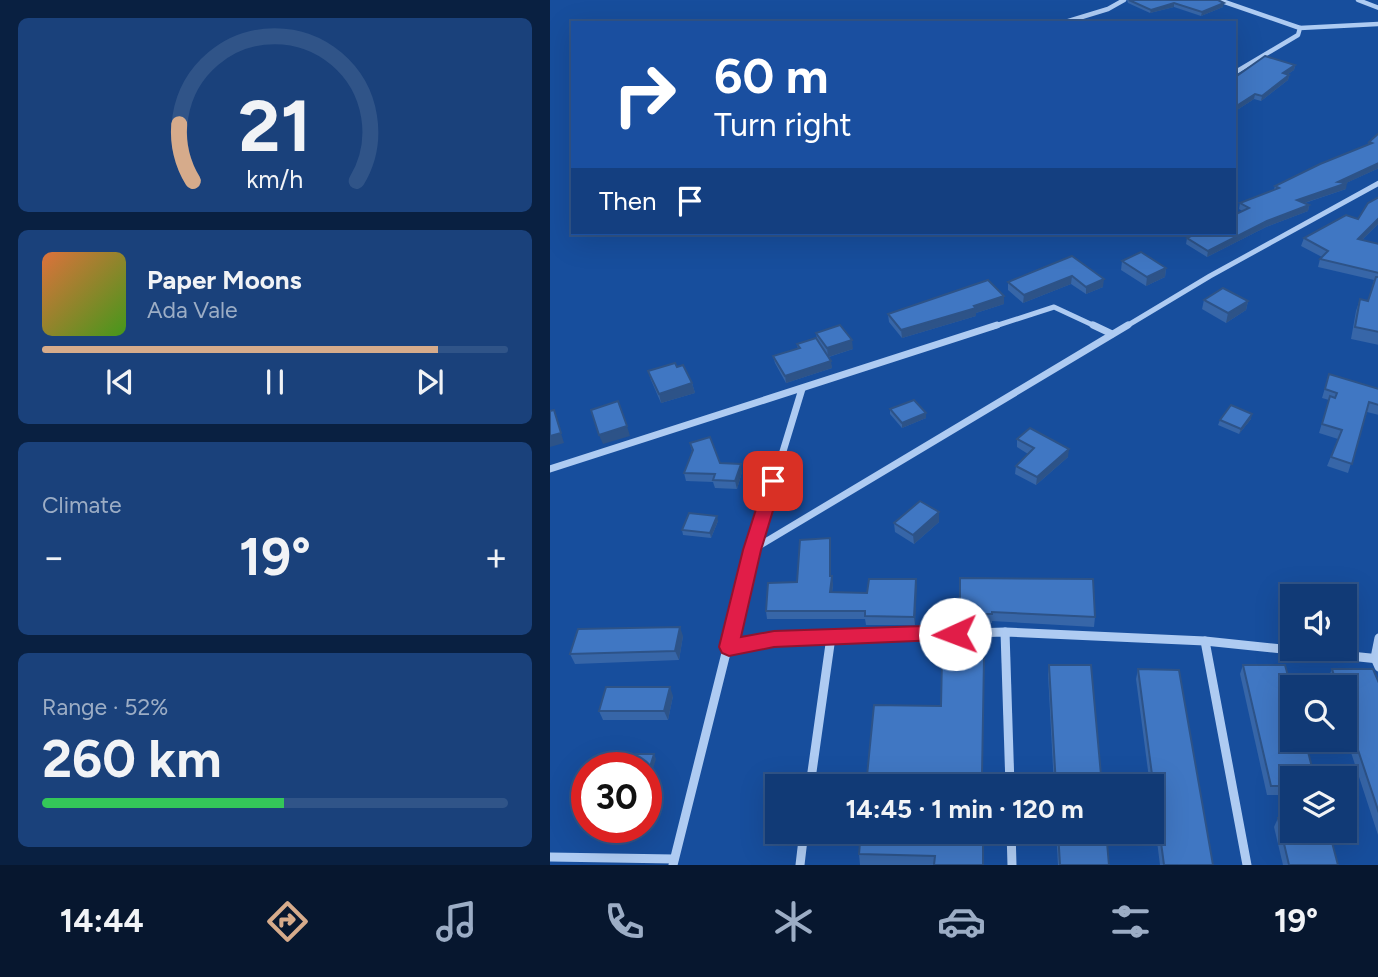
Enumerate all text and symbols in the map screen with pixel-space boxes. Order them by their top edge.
text: 60 m [714,46,829,105]
icon: right [599,49,690,140]
text: 21 [239,82,311,169]
text: Turn right [714,106,852,144]
text: km/h [246,164,304,194]
icon: arrive [671,182,709,220]
text: Then [599,185,657,217]
text: Paper Moons [147,264,302,296]
text: Ada Vale [147,296,238,324]
icon: previous [101,363,139,401]
icon: pause [256,363,294,401]
icon: next [411,363,449,401]
pin [743,451,803,511]
icon: arrive [754,462,792,500]
text: Climate [42,491,121,519]
text: 19° [239,526,311,588]
text: − [42,534,66,580]
text: + [484,534,508,580]
map controls [1280,584,1357,843]
button: sound [1280,584,1357,661]
position arrow [918,597,992,671]
button: search [1280,675,1357,752]
text: Range · 52% [42,693,168,721]
text: 260 km [42,728,222,790]
speed limit sign: 30 [571,752,662,843]
button: layers [1280,766,1357,843]
text: 14:45 · 1 min · 120 m [845,793,1084,825]
icon: directions [263,897,312,946]
icon: music [432,897,481,946]
icon: phone [600,897,649,946]
icon: climate [769,897,818,946]
icon: car [937,897,986,946]
icon: filters [1106,897,1155,946]
text: 14:44 [60,902,144,940]
text: 19° [1274,902,1318,940]

